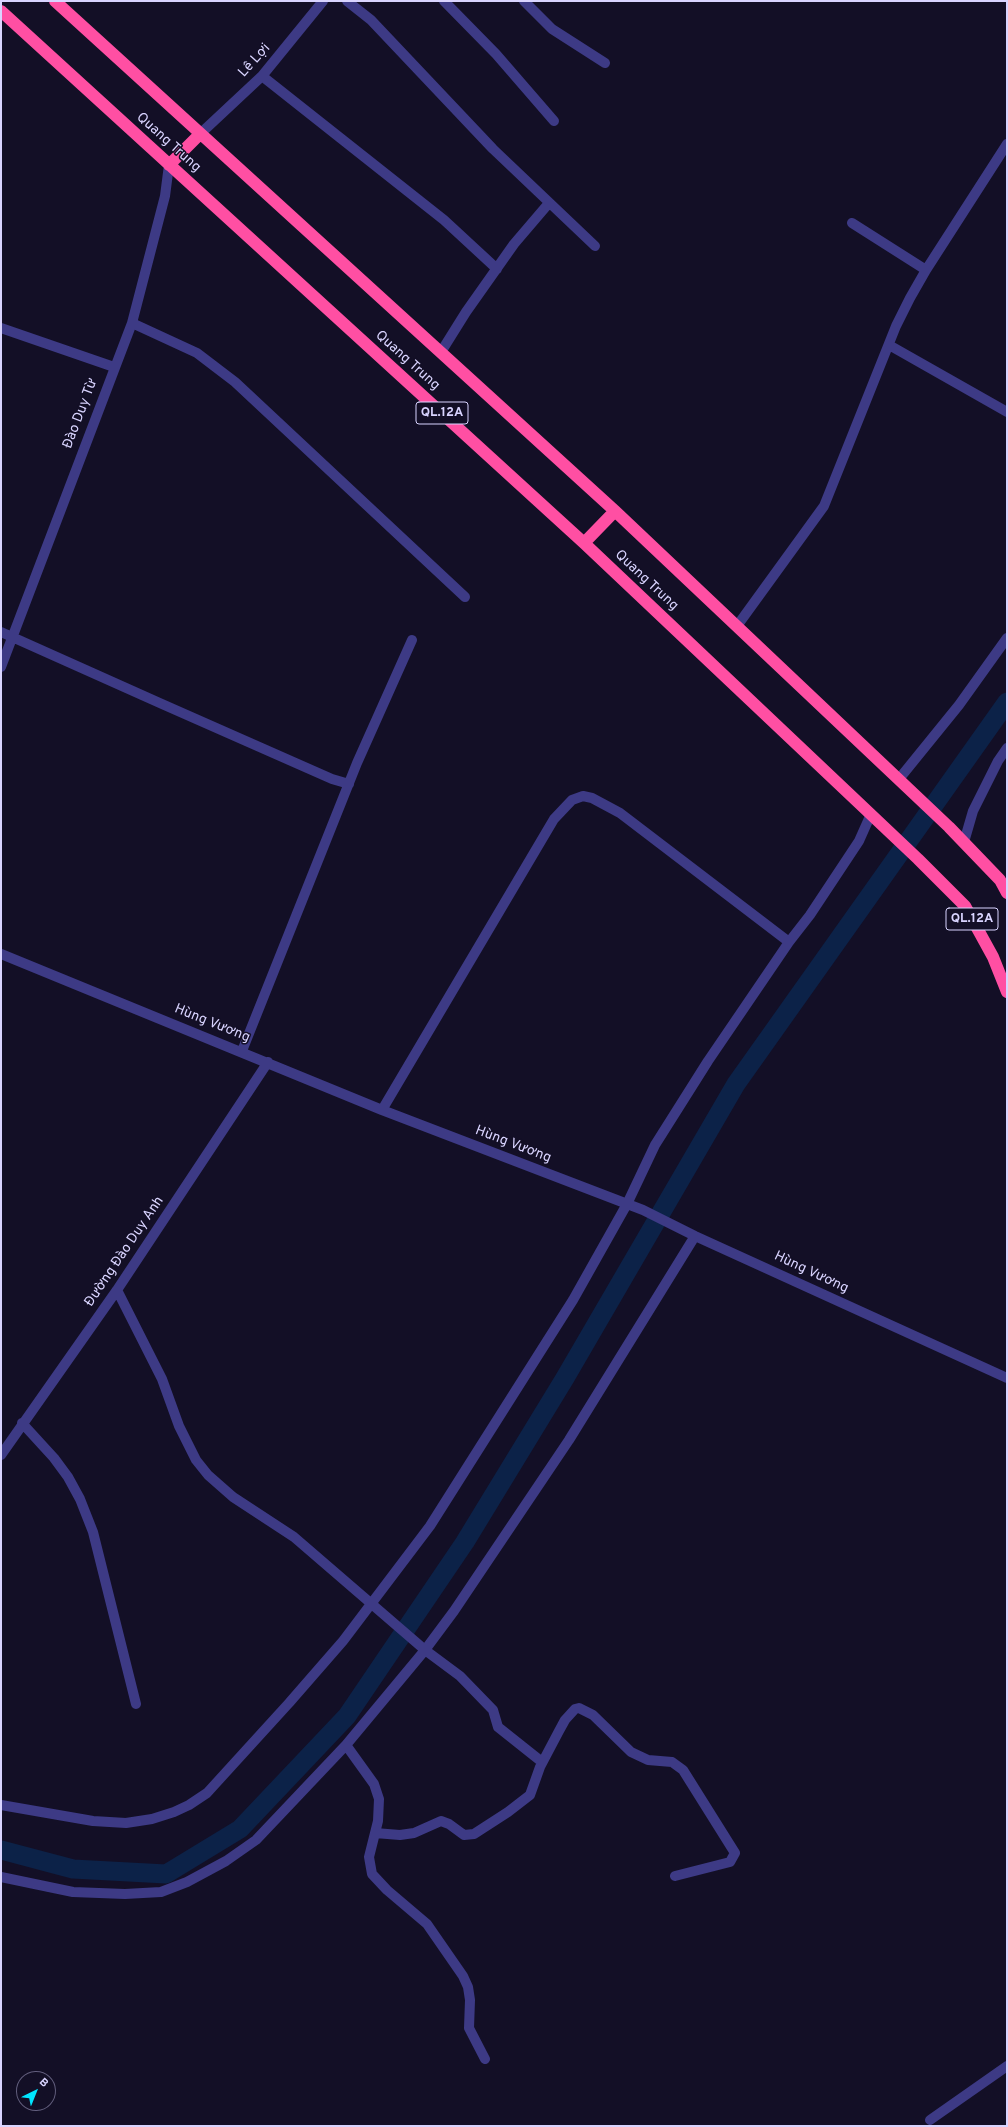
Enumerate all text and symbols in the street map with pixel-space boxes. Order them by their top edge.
street label: Lê Lợi [236,41,274,81]
street label: Quang Trung [132,110,204,176]
street label: Quang Trung [371,328,443,394]
street label: Đào Duy Từ [60,377,102,451]
road number: QL.12A [416,402,468,424]
street label: Quang Trung [611,547,681,615]
road number: QL.12A [946,908,998,930]
street label: Hùng Vương [172,1001,252,1047]
street label: Hùng Vương [473,1123,553,1167]
street label: Đường Đào Duy Anh [82,1194,168,1310]
street label: Hùng Vương [771,1248,851,1298]
north arrow [16,2071,56,2111]
text: B [36,2075,51,2091]

